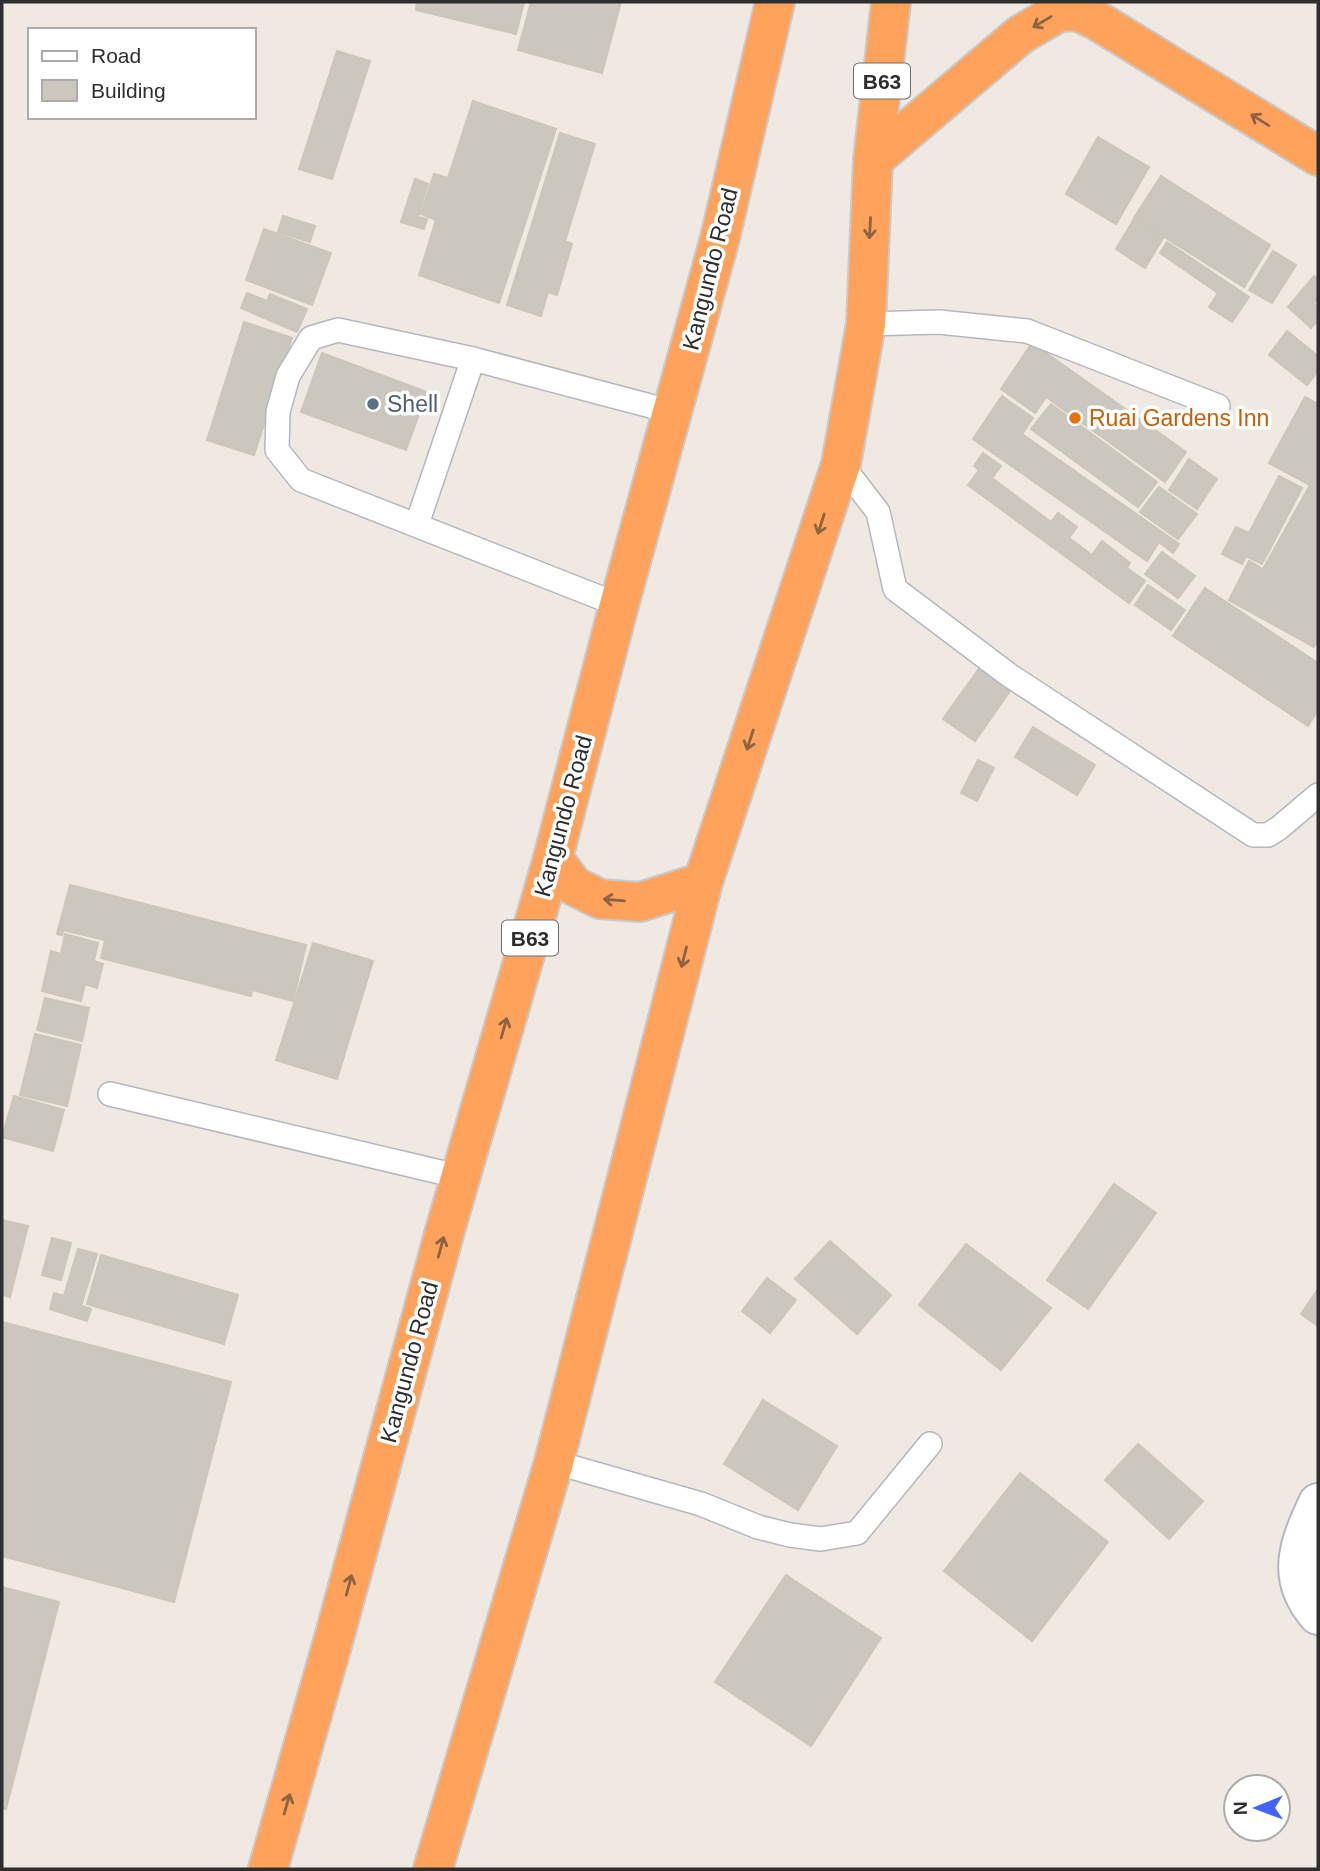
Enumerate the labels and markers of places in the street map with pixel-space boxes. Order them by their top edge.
place label: Shell [387,391,438,417]
marker: Shell [365,396,381,412]
place label: Ruai Gardens Inn [1089,405,1269,431]
marker: Ruai Gardens Inn [1067,410,1083,426]

